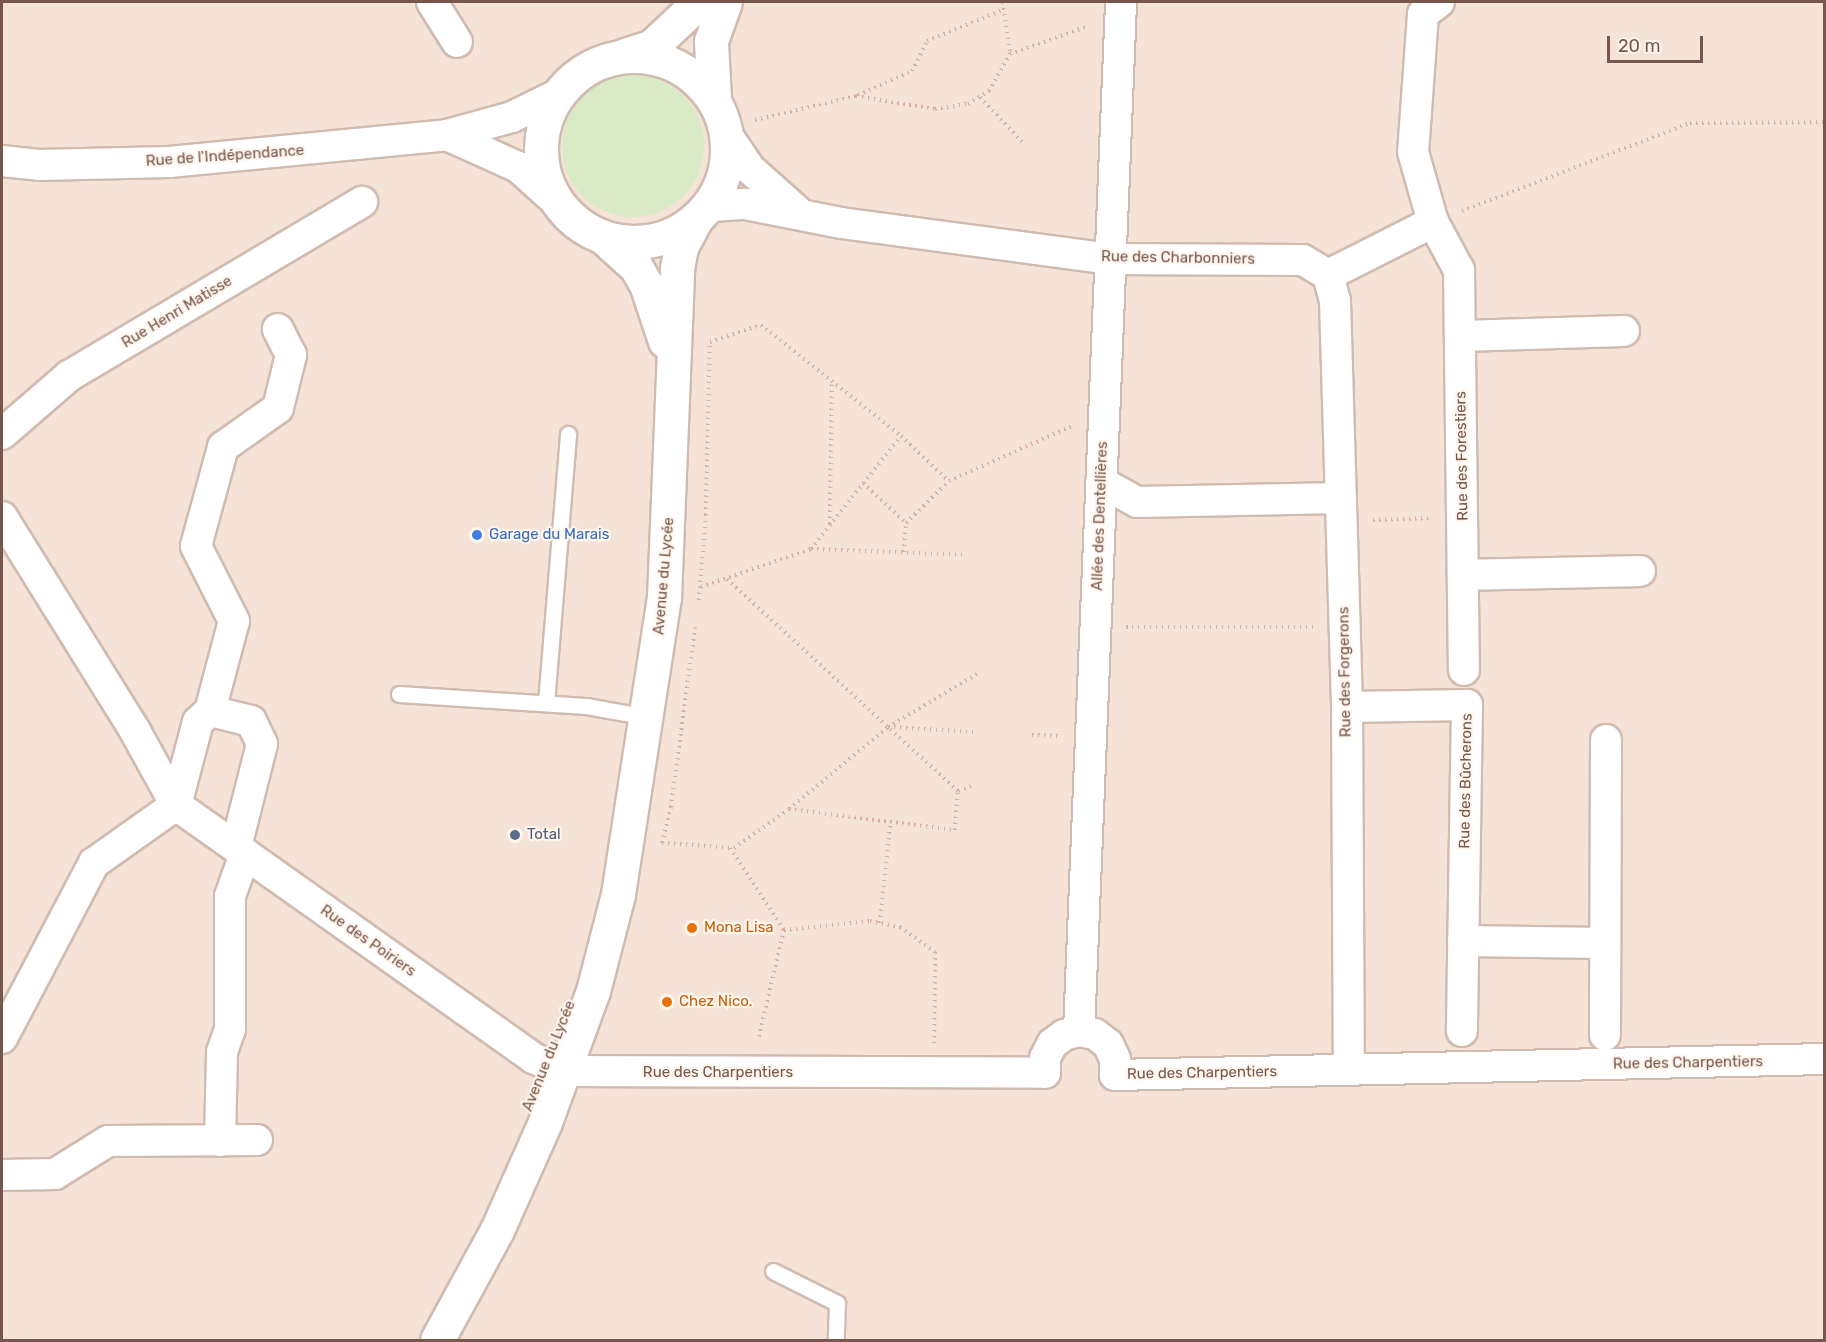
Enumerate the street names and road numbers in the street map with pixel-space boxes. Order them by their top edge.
street label: Rue de l'Indépendance [145,141,305,171]
street label: Rue des Charbonniers [1101,248,1255,268]
street label: Rue Henri Matisse [119,272,235,352]
street label: Rue des Forestiers [1452,391,1472,521]
street label: Allée des Dentellières [1088,441,1112,591]
street label: Avenue du Lycée [650,516,678,636]
street label: Rue des Forgerons [1335,607,1355,737]
street label: Rue des Bûcherons [1456,713,1476,849]
street label: Rue des Poiriers [317,901,419,981]
street label: Avenue du Lycée [519,998,579,1114]
street label: Rue des Charpentiers [1613,1053,1763,1073]
street label: Rue des Charpentiers [1127,1063,1277,1083]
street label: Rue des Charpentiers [643,1064,793,1082]

